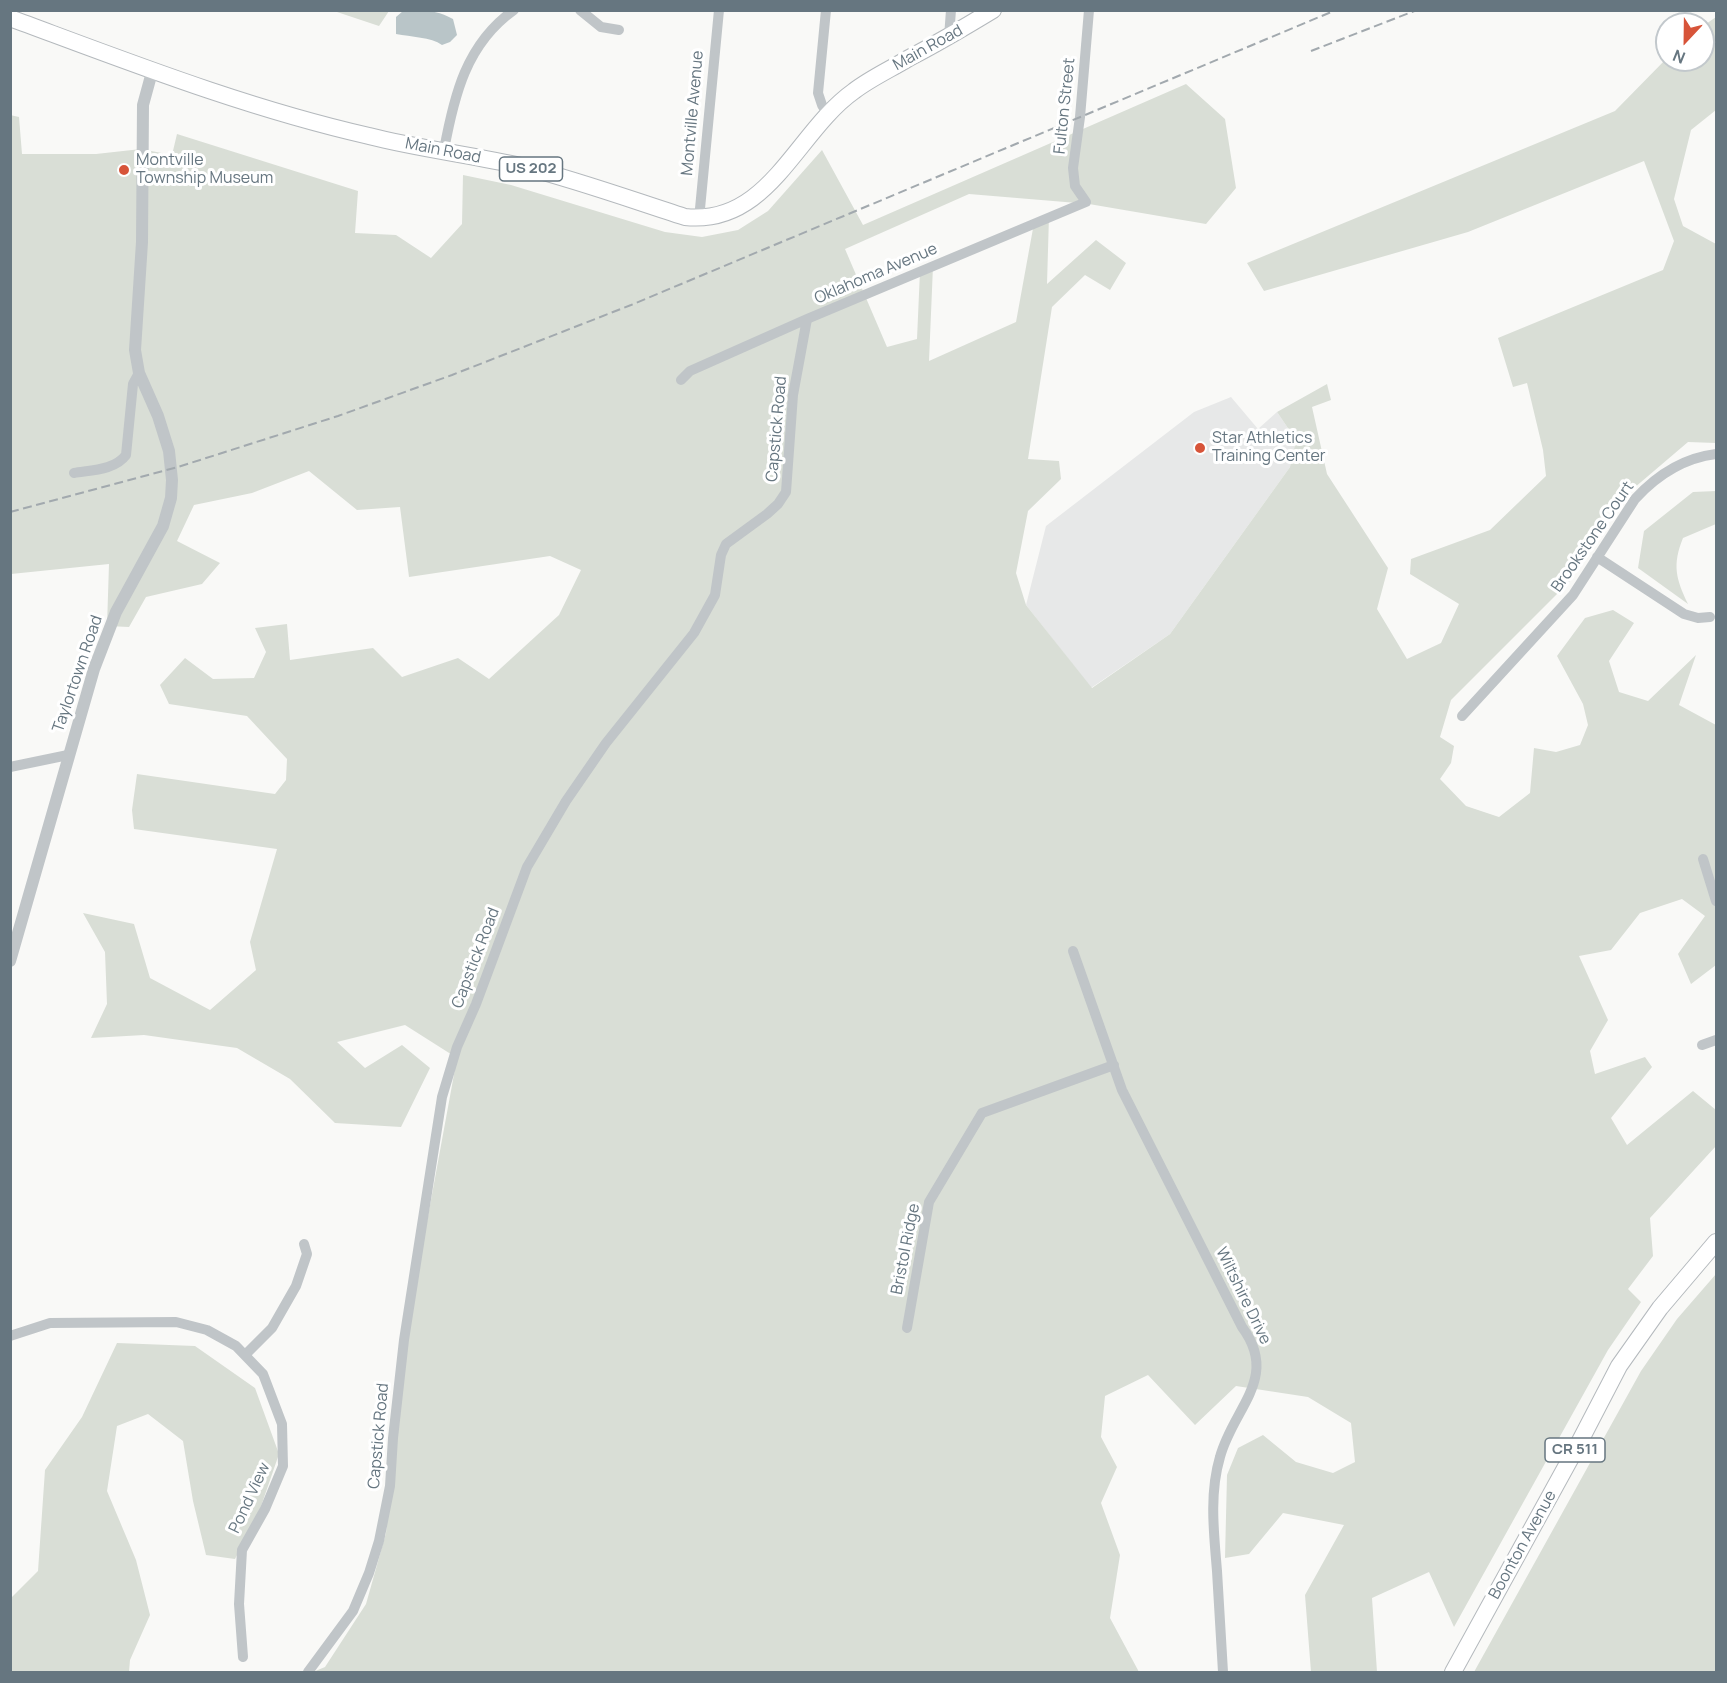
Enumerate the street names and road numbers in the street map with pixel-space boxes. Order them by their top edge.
street label: Main Road [890,21,966,75]
street label: Montville Avenue [678,50,708,176]
street label: Fulton Street [1050,57,1080,155]
street label: Main Road [404,134,482,168]
road number: US 202 [500,157,562,181]
street label: Oklahoma Avenue [812,239,940,309]
street label: Capstick Road [763,375,791,483]
street label: Brookstone Court [1548,478,1638,596]
street label: Taylortown Road [49,613,107,735]
street label: Capstick Road [448,905,504,1011]
street label: Bristol Ridge [888,1202,924,1296]
street label: Wiltshire Drive [1211,1244,1275,1348]
street label: Capstick Road [365,1382,393,1490]
road number: CR 511 [1545,1438,1605,1462]
street label: Pond View [225,1460,275,1536]
street label: Boonton Avenue [1485,1487,1561,1603]

